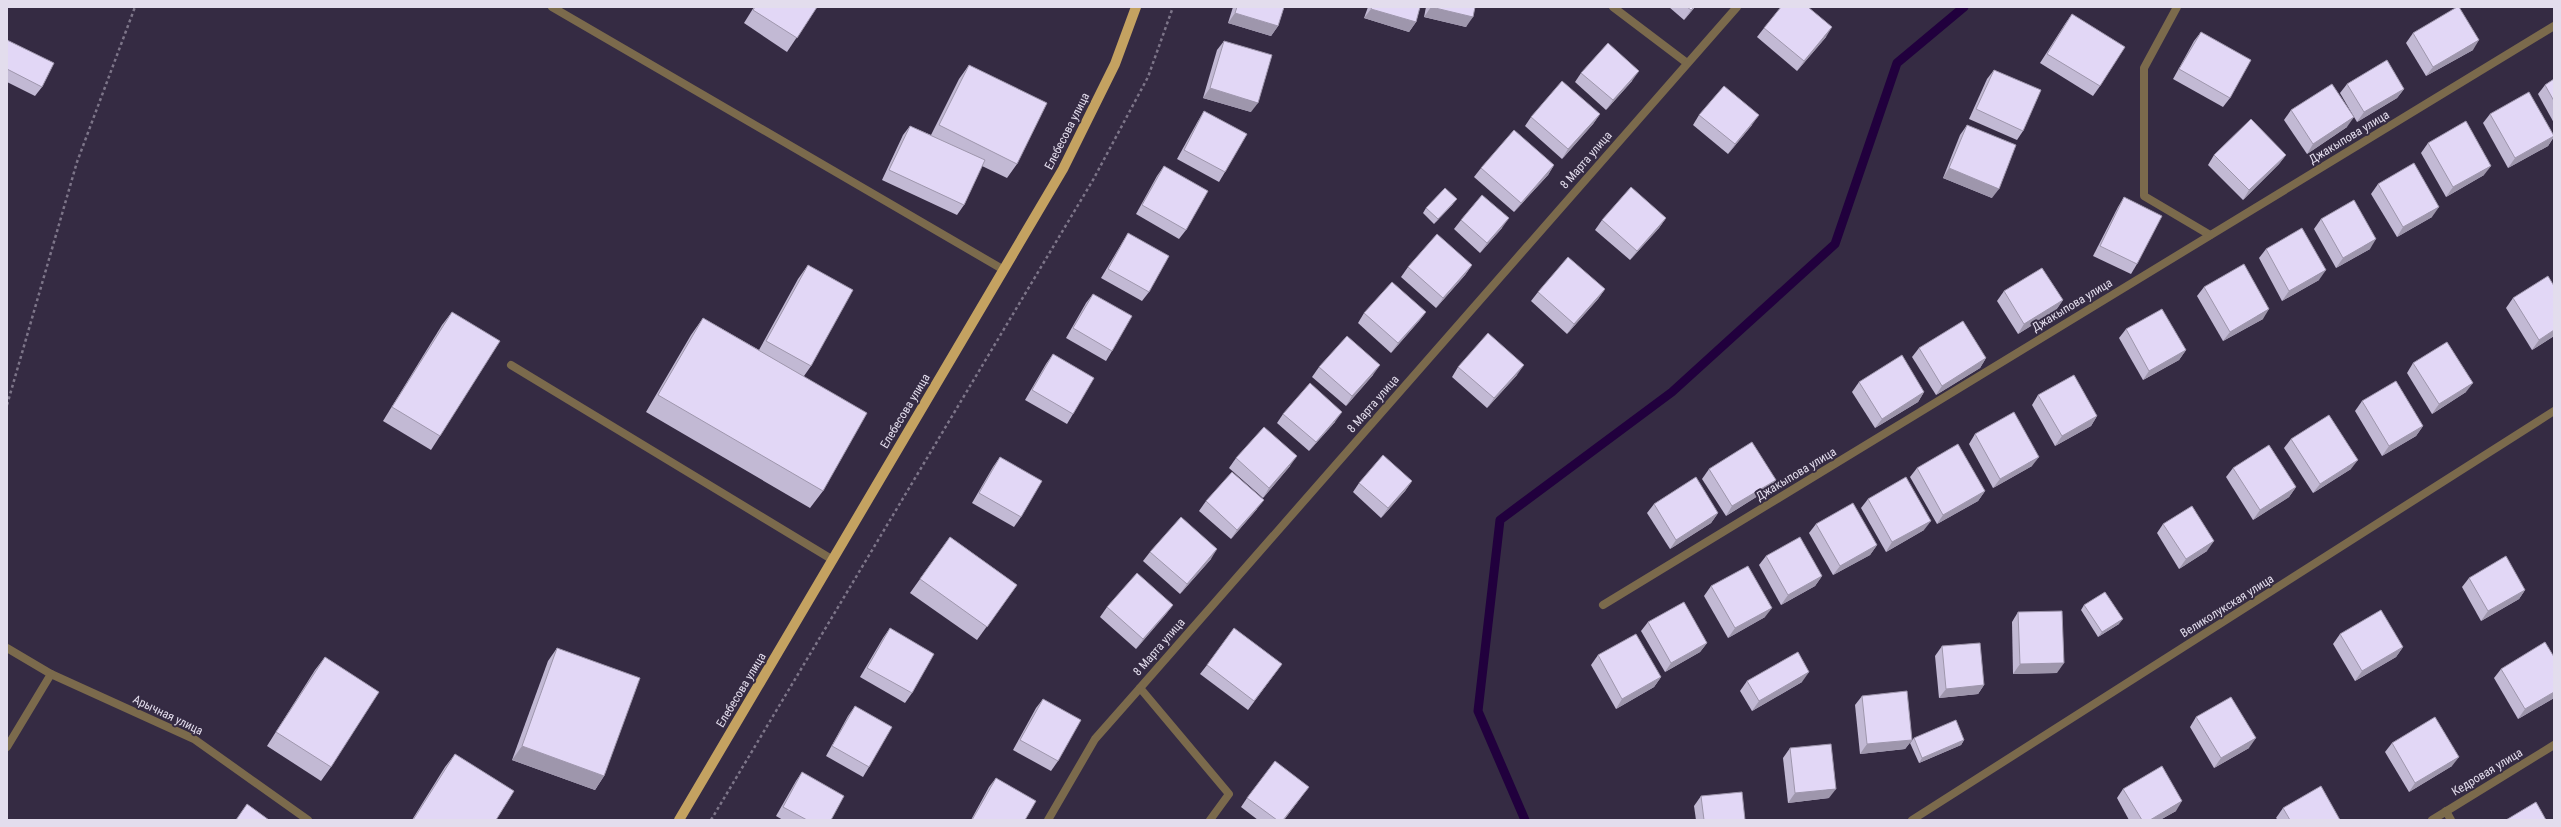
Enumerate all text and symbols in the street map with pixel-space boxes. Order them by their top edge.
street label: Елебесова улица [1042,90,1092,172]
street label: Джакыпова улица [2306,107,2392,167]
street label: 8 Марта улица [1557,128,1615,192]
street label: Джакыпова улица [2029,275,2115,335]
street label: Елебесова улица [877,371,933,451]
street label: 8 Марта улица [1344,372,1402,436]
street label: Джакыпова улица [1753,444,1839,504]
street label: Великолукская улица [2178,571,2276,640]
street label: 8 Марта улица [1130,615,1188,679]
street label: Елебесова улица [713,650,769,730]
street label: Арычная улица [131,692,206,738]
street label: Кедровая улица [2449,745,2525,799]

